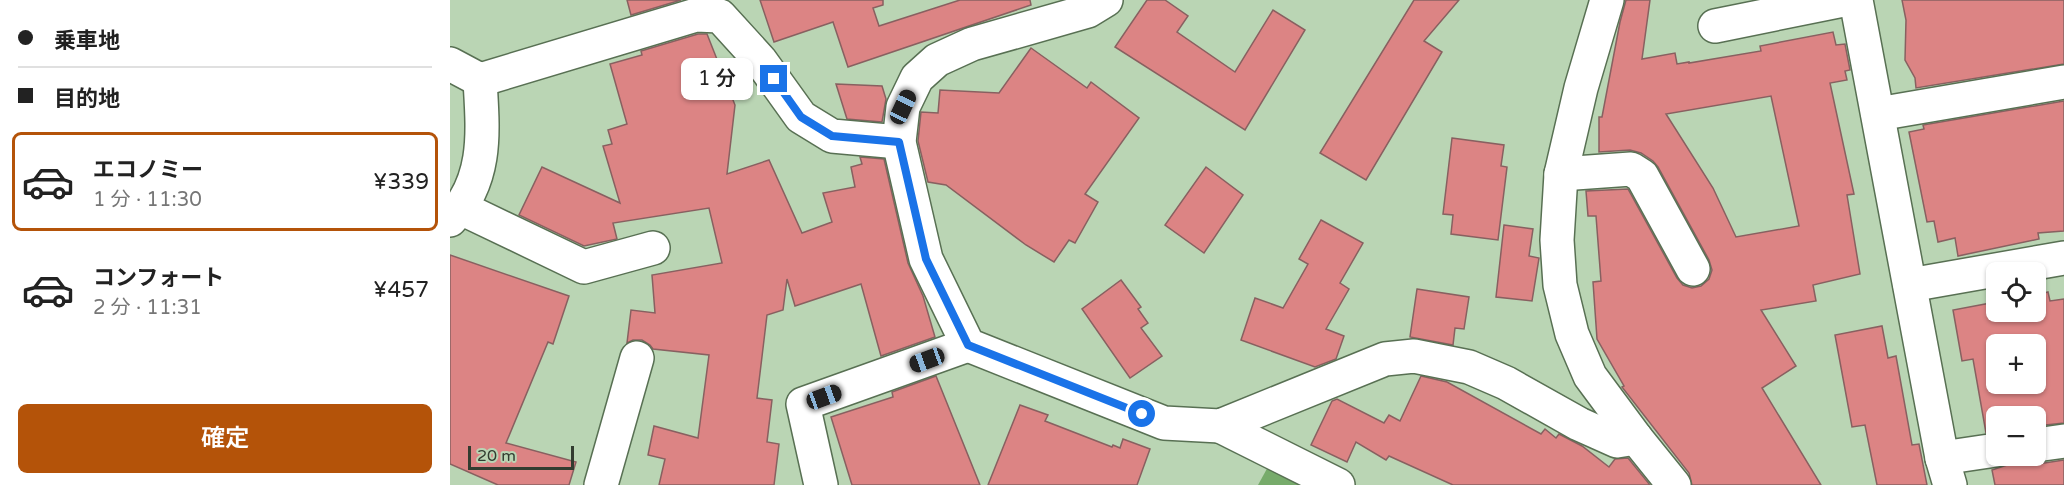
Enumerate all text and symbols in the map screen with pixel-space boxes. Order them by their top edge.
text: 乗車地 [54,28,120,54]
callout: 1 分 [681,58,753,100]
route end [760,65,787,92]
text: 1 分 [698,67,736,91]
text: 目的地 [54,86,120,112]
car [887,87,919,127]
icon: car [21,155,75,209]
text: エコノミー [93,157,203,183]
text: ¥339 [373,169,429,195]
text: 1 分 · 11:30 [93,188,202,212]
map controls [1986,262,2046,466]
button: locate [1986,262,2046,322]
icon: car [21,263,75,317]
text: コンフォート [93,265,224,291]
text: ¥457 [373,277,429,303]
text: 2 分 · 11:31 [93,296,202,320]
button: + [1986,334,2046,394]
car [907,345,947,375]
car [804,382,844,412]
route start [1128,400,1155,427]
button: 確定 [18,404,432,473]
button: − [1986,406,2046,466]
scale bar [468,443,574,470]
text: 20 m [477,446,516,466]

